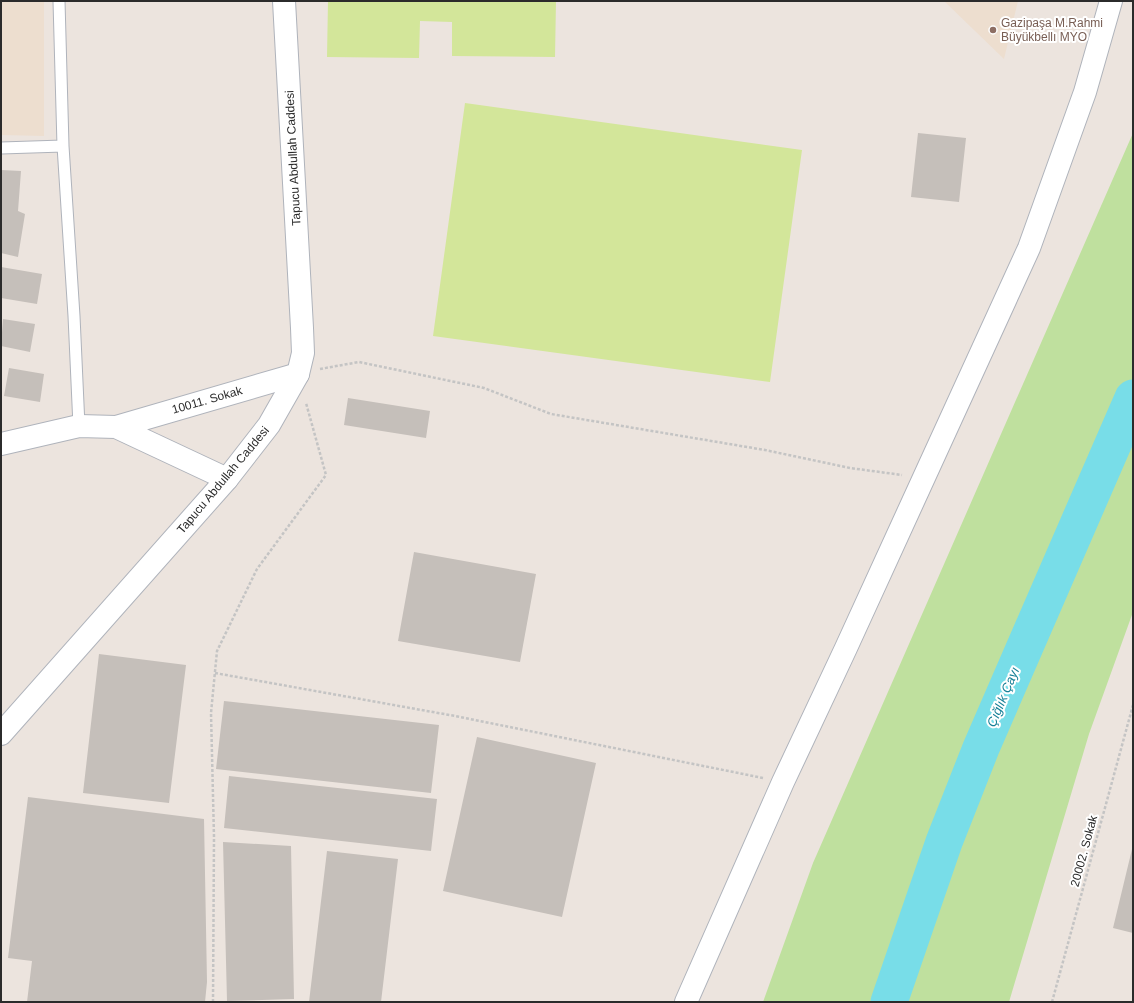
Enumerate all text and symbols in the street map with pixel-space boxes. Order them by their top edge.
place label: Gazipaşa M.Rahmi Büyükbellı MYO [1001,16,1103,44]
marker: Gazipaşa M.Rahmi Büyükbellı MYO [988,25,998,35]
street label: Tapucu Abdullah Caddesi [282,90,304,226]
street label: 10011. Sokak [170,383,245,417]
street label: Tapucu Abdullah Caddesi [174,424,272,536]
water label: Çığlık Çayı [984,664,1022,729]
street label: 20002. Sokak [1068,813,1101,888]

